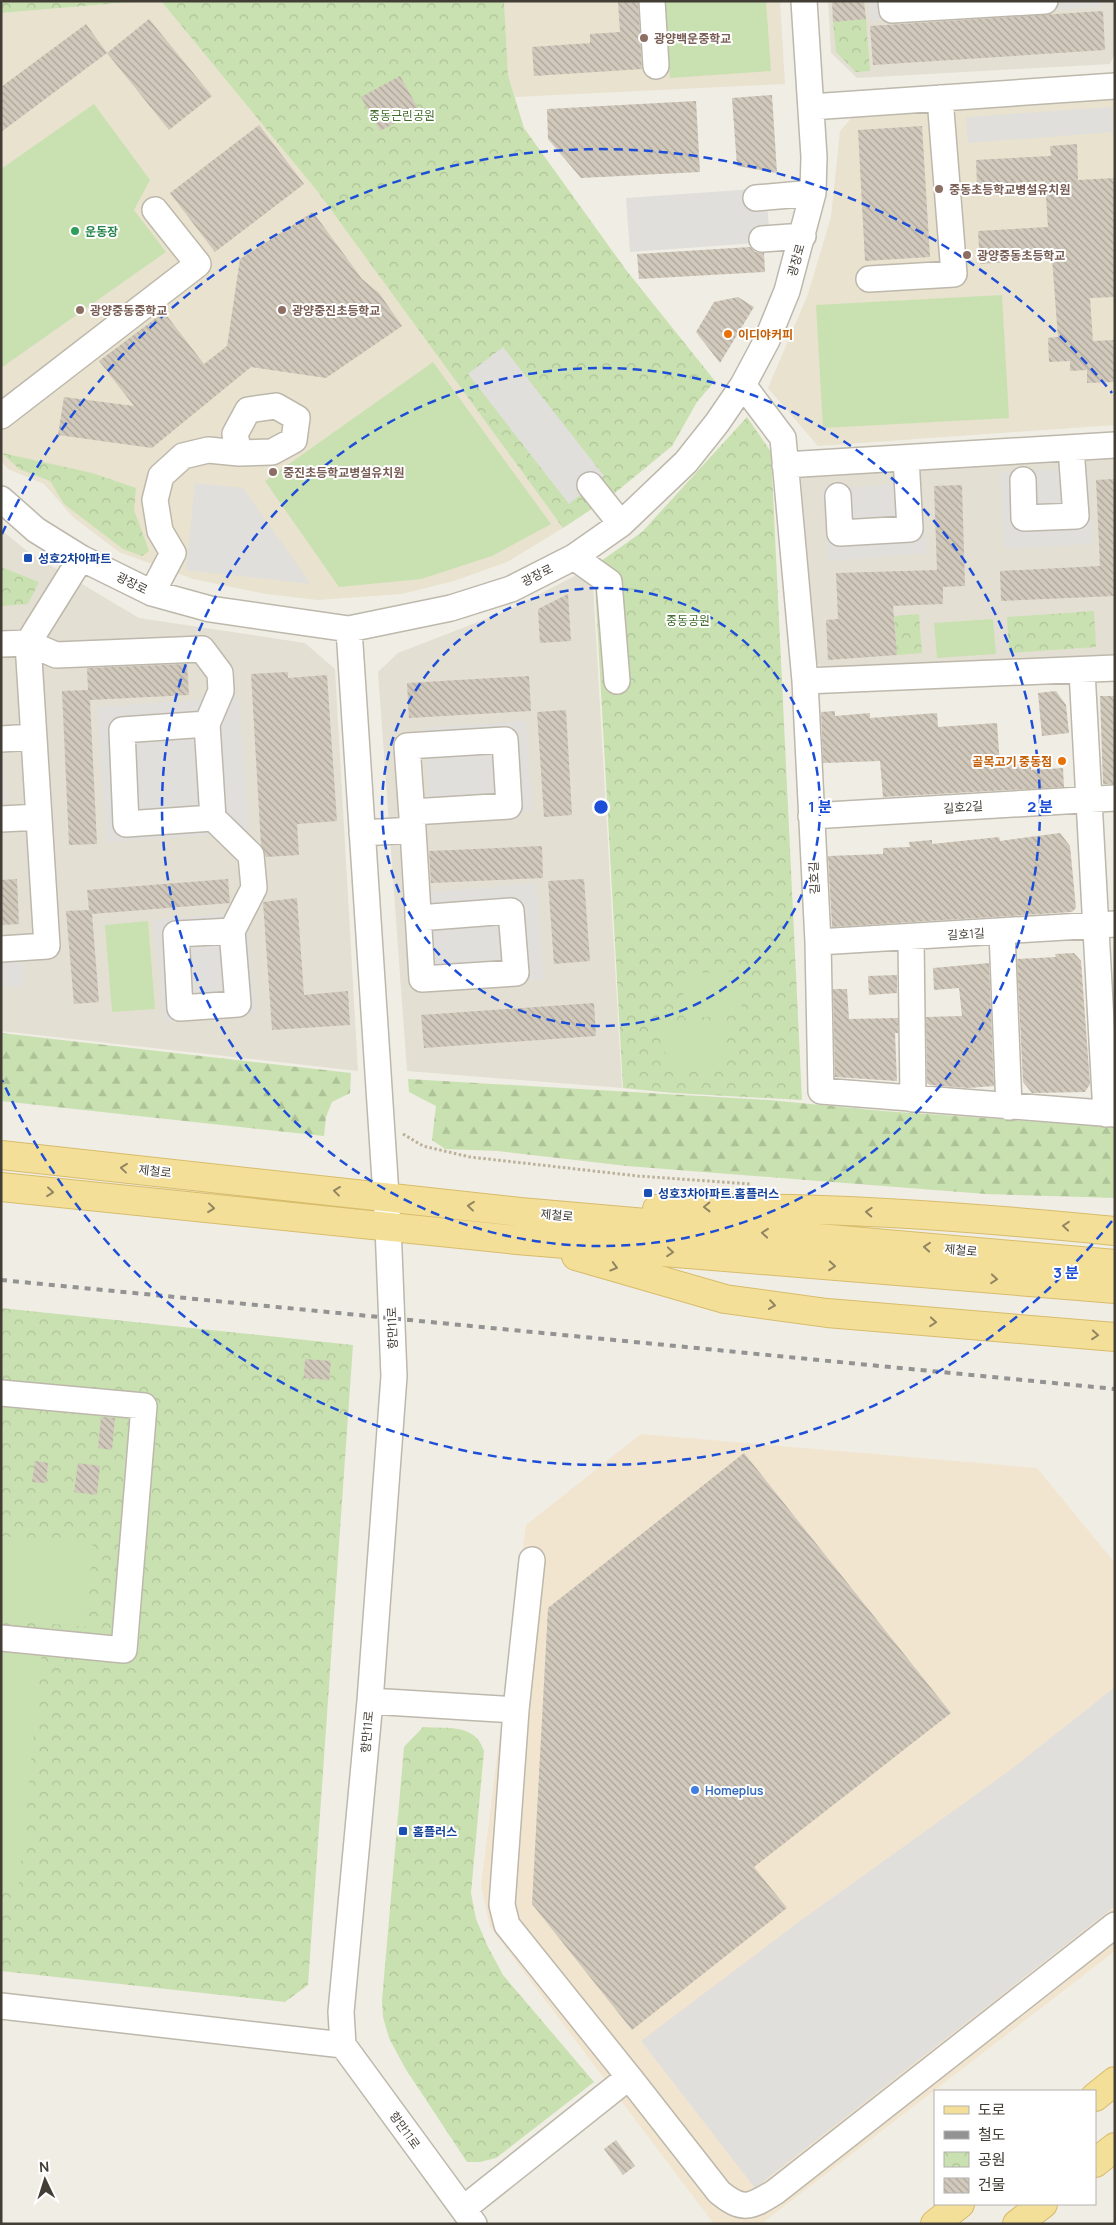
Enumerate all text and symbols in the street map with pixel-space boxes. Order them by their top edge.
place label: 광양백운중학교 [654,30,731,47]
marker: 광양백운중학교 [638,32,650,44]
park label: 중동근린공원 [369,107,435,124]
place label: 중동초등학교병설유치원 [949,181,1070,198]
marker: 중동초등학교병설유치원 [933,183,945,195]
place label: 운동장 [85,223,118,240]
marker: 운동장 [69,225,81,237]
street label: 광장로 [783,242,809,278]
place label: 광양중동초등학교 [977,247,1065,264]
marker: 광양중동초등학교 [961,249,973,261]
place label: 광양중동중학교 [90,302,167,319]
place label: 광양중진초등학교 [292,302,380,319]
marker: 광양중동중학교 [74,304,86,316]
marker: 광양중진초등학교 [276,304,288,316]
place label: 이디야커피 [738,326,793,343]
marker: 이디야커피 [722,328,734,340]
place label: 중진초등학교병설유치원 [283,464,404,481]
marker: 중진초등학교병설유치원 [267,466,279,478]
place label: 성호2차아파트 [38,550,111,567]
marker: 성호2차아파트 [22,552,34,564]
street label: 광장로 [518,560,556,590]
street label: 광장로 [113,568,151,598]
park label: 중동공원 [666,612,710,629]
place label: 골목고기 중동점 [972,753,1052,770]
marker: 골목고기 중동점 [1056,755,1068,767]
text: 1 분 [808,796,832,817]
text: 2 분 [1027,796,1053,817]
street label: 길호2길 [942,797,984,817]
centre of rings [592,798,610,816]
street label: 길호길 [805,861,823,895]
street label: 길호1길 [947,925,985,943]
street label: 제철로 [138,1161,172,1181]
one-way arrow [119,1163,127,1174]
place label: 성호3차아파트.홈플러스 [658,1185,779,1202]
one-way arrow [46,1186,54,1197]
one-way arrow [333,1186,341,1197]
marker: 성호3차아파트.홈플러스 [642,1187,654,1199]
one-way arrow [467,1201,475,1212]
one-way arrow [208,1202,216,1213]
one-way arrow [703,1202,711,1213]
street label: 제철로 [540,1205,574,1225]
one-way arrow [865,1207,873,1217]
one-way arrow [1062,1221,1070,1232]
one-way arrow [761,1228,769,1239]
street label: 제철로 [944,1240,978,1260]
one-way arrow [922,1242,930,1253]
one-way arrow [666,1247,674,1258]
one-way arrow [828,1260,836,1271]
one-way arrow [609,1262,618,1272]
text: 3 분 [1053,1262,1079,1283]
one-way arrow [990,1274,998,1285]
one-way arrow [768,1299,776,1310]
street label: 항만11로 [383,1306,401,1350]
one-way arrow [929,1316,937,1327]
one-way arrow [1091,1330,1099,1341]
street label: 항만11로 [357,1710,377,1754]
place label: Homeplus [705,1782,764,1799]
marker: Homeplus [689,1784,701,1796]
place label: 홈플러스 [413,1823,457,1840]
marker: 홈플러스 [397,1825,409,1837]
legend [934,2090,1096,2205]
text: 도로 [978,2099,1006,2120]
street label: 항만11로 [386,2108,424,2152]
text: 철도 [978,2124,1006,2145]
text: 공원 [978,2149,1006,2170]
north arrow [20,2155,70,2205]
text: N [38,2157,50,2176]
text: 건물 [978,2174,1006,2195]

